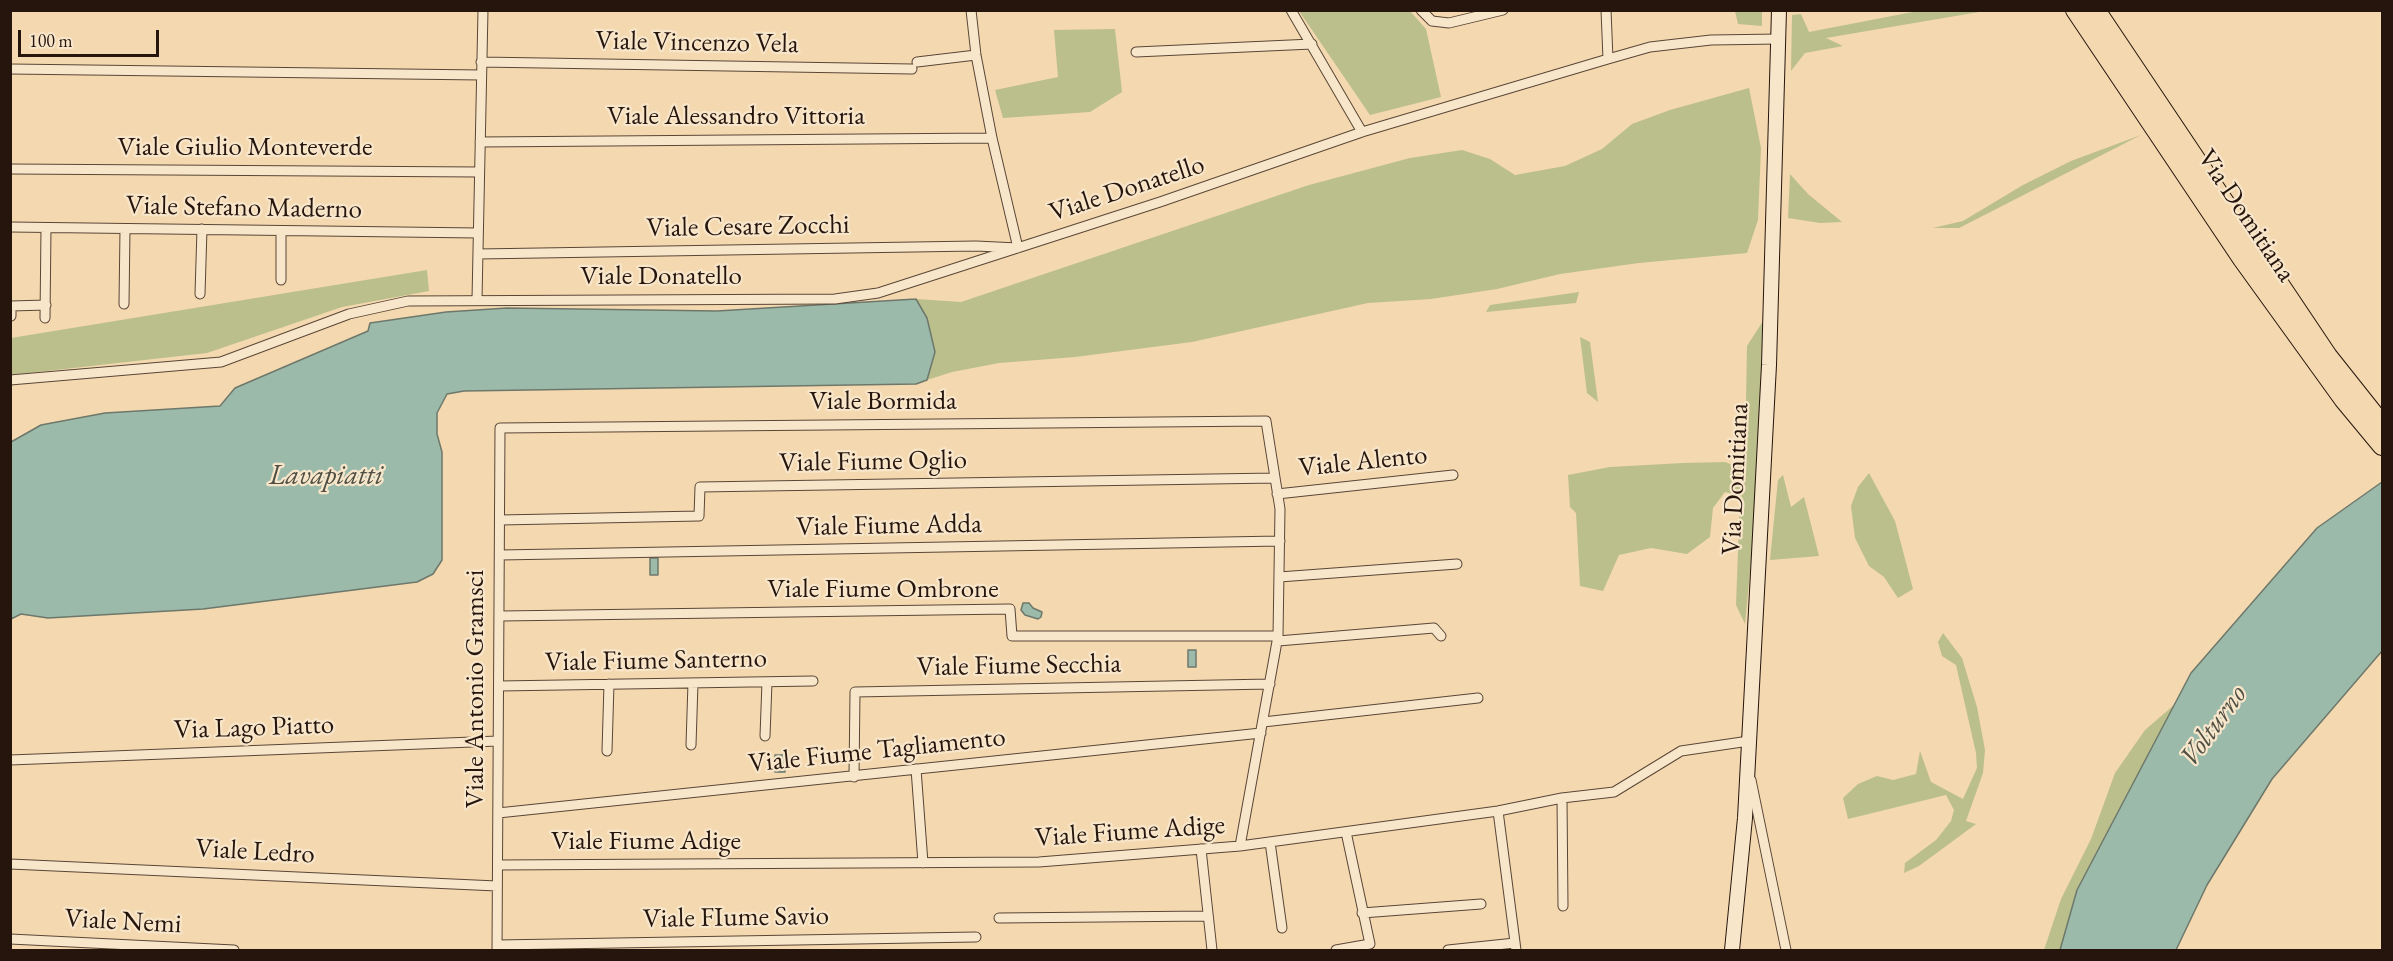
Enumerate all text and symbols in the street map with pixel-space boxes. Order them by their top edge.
scale bar [21,18,162,56]
street label: Viale Vincenzo Vela [595,25,799,61]
text: 100 m [29,29,73,52]
street label: Viale Alessandro Vittoria [607,101,865,133]
street label: Viale Giulio Monteverde [117,132,373,164]
street label: Via Domitiana [2190,144,2302,288]
street label: Viale Donatello [1045,149,1209,229]
street label: Viale Stefano Maderno [126,190,362,226]
street label: Viale Cesare Zocchi [646,209,850,245]
street label: Viale Donatello [580,261,742,293]
street label: Viale Bormida [809,386,957,418]
street label: Via Domitiana [1716,402,1756,556]
street label: Viale Alento [1297,439,1429,485]
street label: Viale Fiume Oglio [779,444,967,480]
water label: Lavapiatti [269,459,383,493]
street label: Viale Fiume Adda [796,508,982,544]
street label: Viale Antonio Gramsci [460,570,492,808]
street label: Viale Fiume Ombrone [767,574,999,606]
street label: Viale Fiume Santerno [545,643,767,679]
street label: Viale Fiume Secchia [916,648,1122,684]
water label: Volturno [2173,679,2255,773]
street label: Via Lago Piatto [173,709,335,747]
street label: Viale Fiume Tagliamento [747,721,1007,781]
street label: Viale Fiume Adige [1034,809,1226,855]
street label: Viale Fiume Adige [551,826,741,858]
street label: Viale Ledro [194,833,316,871]
street label: Viale FIume Savio [643,900,829,936]
street label: Viale Nemi [64,903,182,941]

